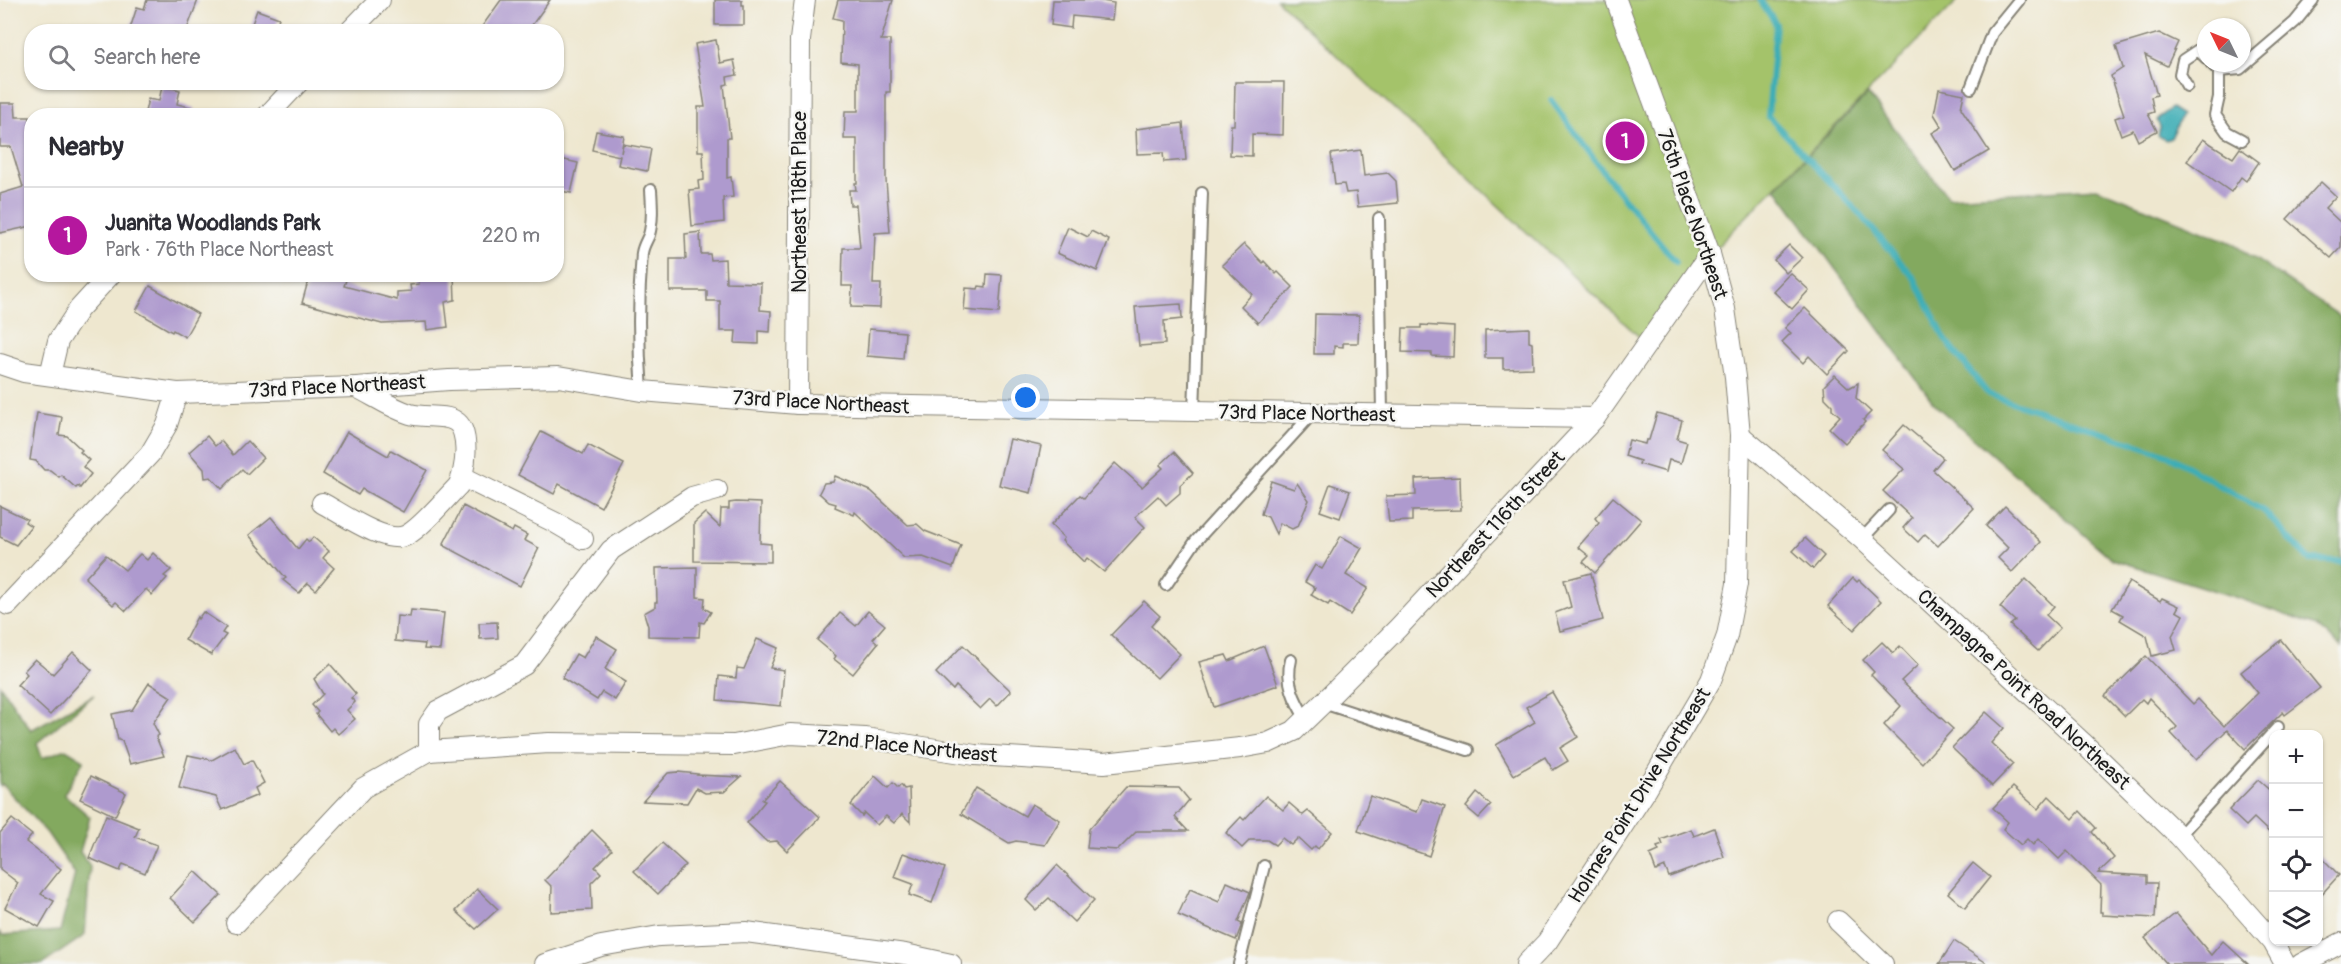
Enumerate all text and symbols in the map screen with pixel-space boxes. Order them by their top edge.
north arrow [2197,18,2251,72]
search box [24,24,564,90]
icon: search [45,41,78,74]
text: Search here [93,43,200,71]
street label: Northeast 118th Place [787,111,812,293]
pin: 1 [1606,118,1644,164]
street label: 76th Place Northeast [1652,126,1734,303]
text: Nearby [48,131,124,163]
text: Juanita Woodlands Park [105,209,321,237]
text: 1 [64,223,71,248]
text: 220 m [482,223,540,248]
text: Park · 76th Place Northeast [105,237,334,262]
street label: 73rd Place Northeast [248,369,427,404]
your location [1011,383,1040,412]
street label: 73rd Place Northeast [732,385,911,420]
street label: 73rd Place Northeast [1218,399,1397,428]
street label: Northeast 116th Street [1421,445,1571,603]
street label: Champagne Point Road Northeast [1912,584,2136,795]
street label: Holmes Point Drive Northeast [1563,682,1717,908]
street label: 72nd Place Northeast [815,725,1000,769]
map controls [2269,730,2323,946]
button: + [2269,730,2323,784]
button: − [2269,784,2323,838]
button: locate [2269,838,2323,892]
button: layers [2269,892,2323,946]

